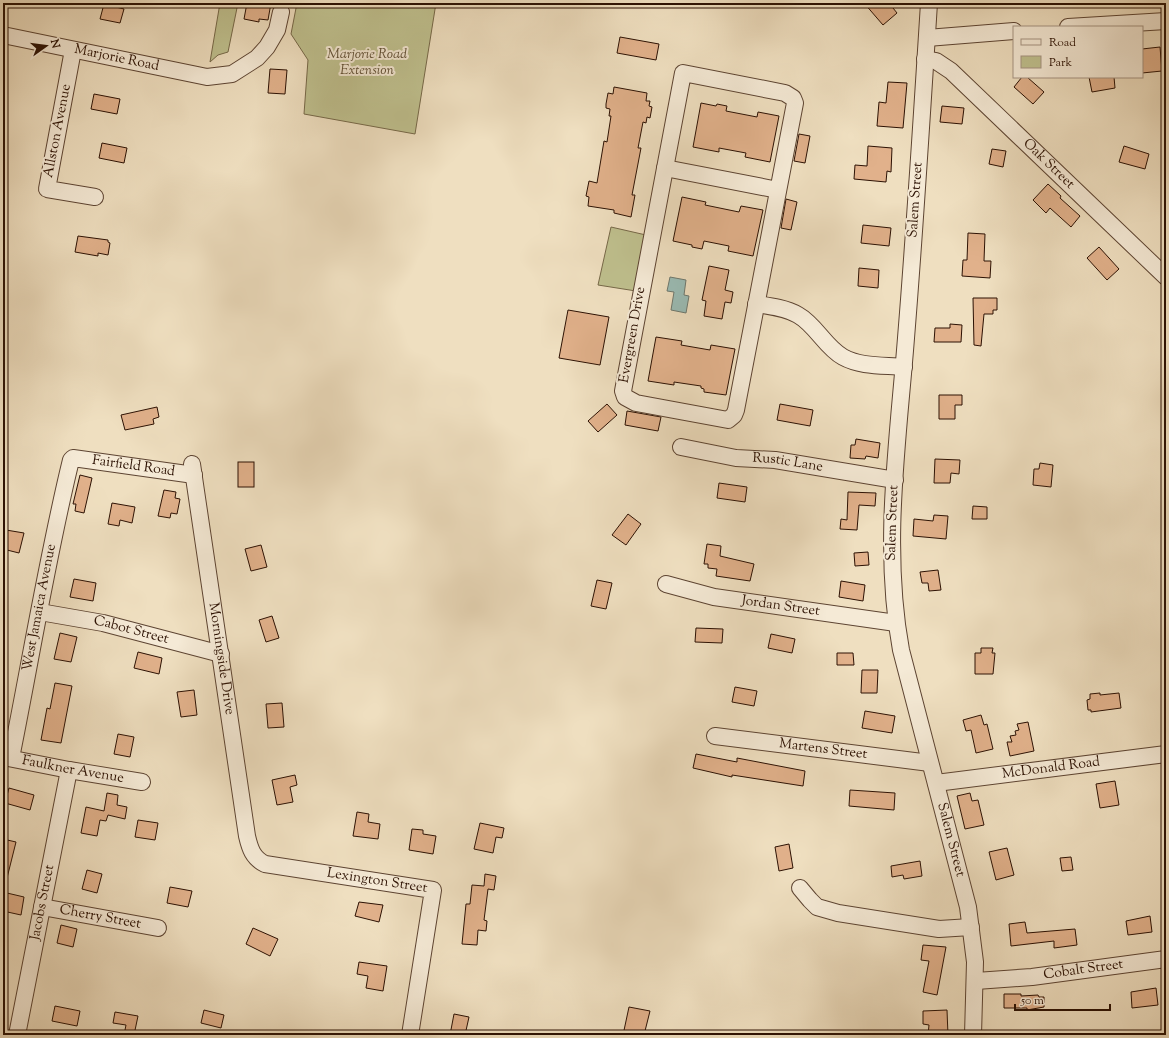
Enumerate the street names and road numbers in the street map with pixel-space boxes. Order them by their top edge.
street label: Marjorie Road [72,40,161,77]
street label: Allston Avenue [39,82,77,180]
street label: Oak Street [1018,134,1079,194]
street label: Salem Street [903,161,929,239]
street label: Evergreen Drive [615,285,651,385]
street label: Rustic Lane [752,449,824,478]
street label: Fairfield Road [91,451,176,482]
street label: Salem Street [882,485,904,561]
street label: West Jamaica Avenue [18,542,62,673]
street label: Jordan Street [739,591,821,622]
street label: Morningside Drive [203,601,239,716]
street label: Cabot Street [92,612,171,650]
street label: Martens Street [778,734,869,765]
street label: Faulkner Avenue [20,751,125,789]
street label: McDonald Road [1001,752,1101,785]
street label: Salem Street [931,801,970,879]
street label: Jacobs Street [26,863,60,943]
street label: Lexington Street [325,864,429,899]
street label: Cherry Street [58,900,143,935]
street label: Cobalt Street [1042,955,1125,985]

